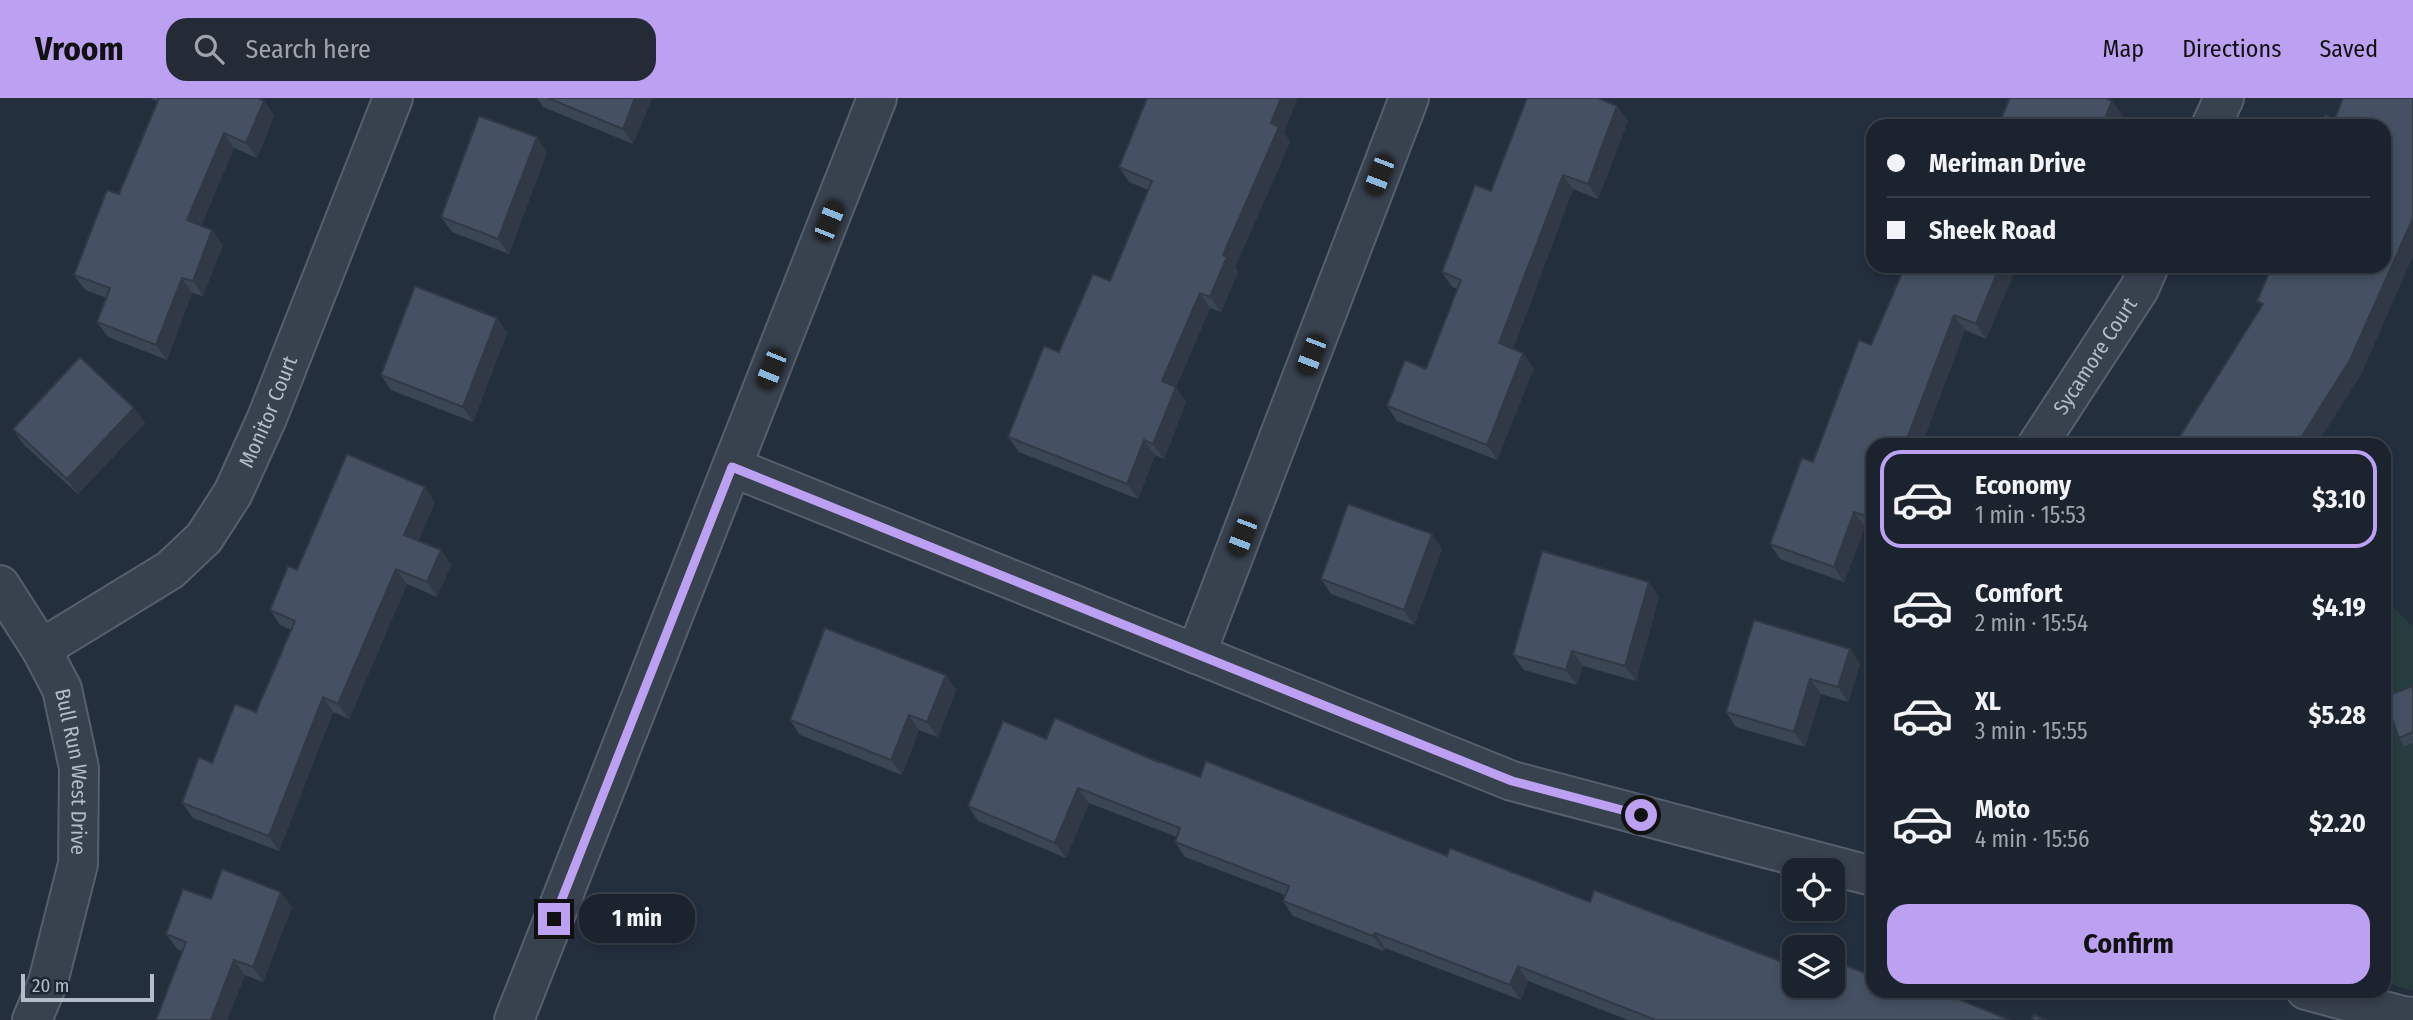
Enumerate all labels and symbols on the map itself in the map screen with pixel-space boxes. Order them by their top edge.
car [1362,152,1397,198]
car [812,198,847,244]
street label: Sycamore Court [2048,293,2143,419]
car [1294,332,1329,378]
car [754,346,789,392]
street label: Monitor Court [233,352,303,472]
car [1225,513,1260,559]
street label: Bull Run West Drive [49,686,92,855]
route start [1625,799,1657,831]
callout: 1 min [578,894,694,944]
route end [538,903,570,935]
scale bar [21,971,154,1003]

